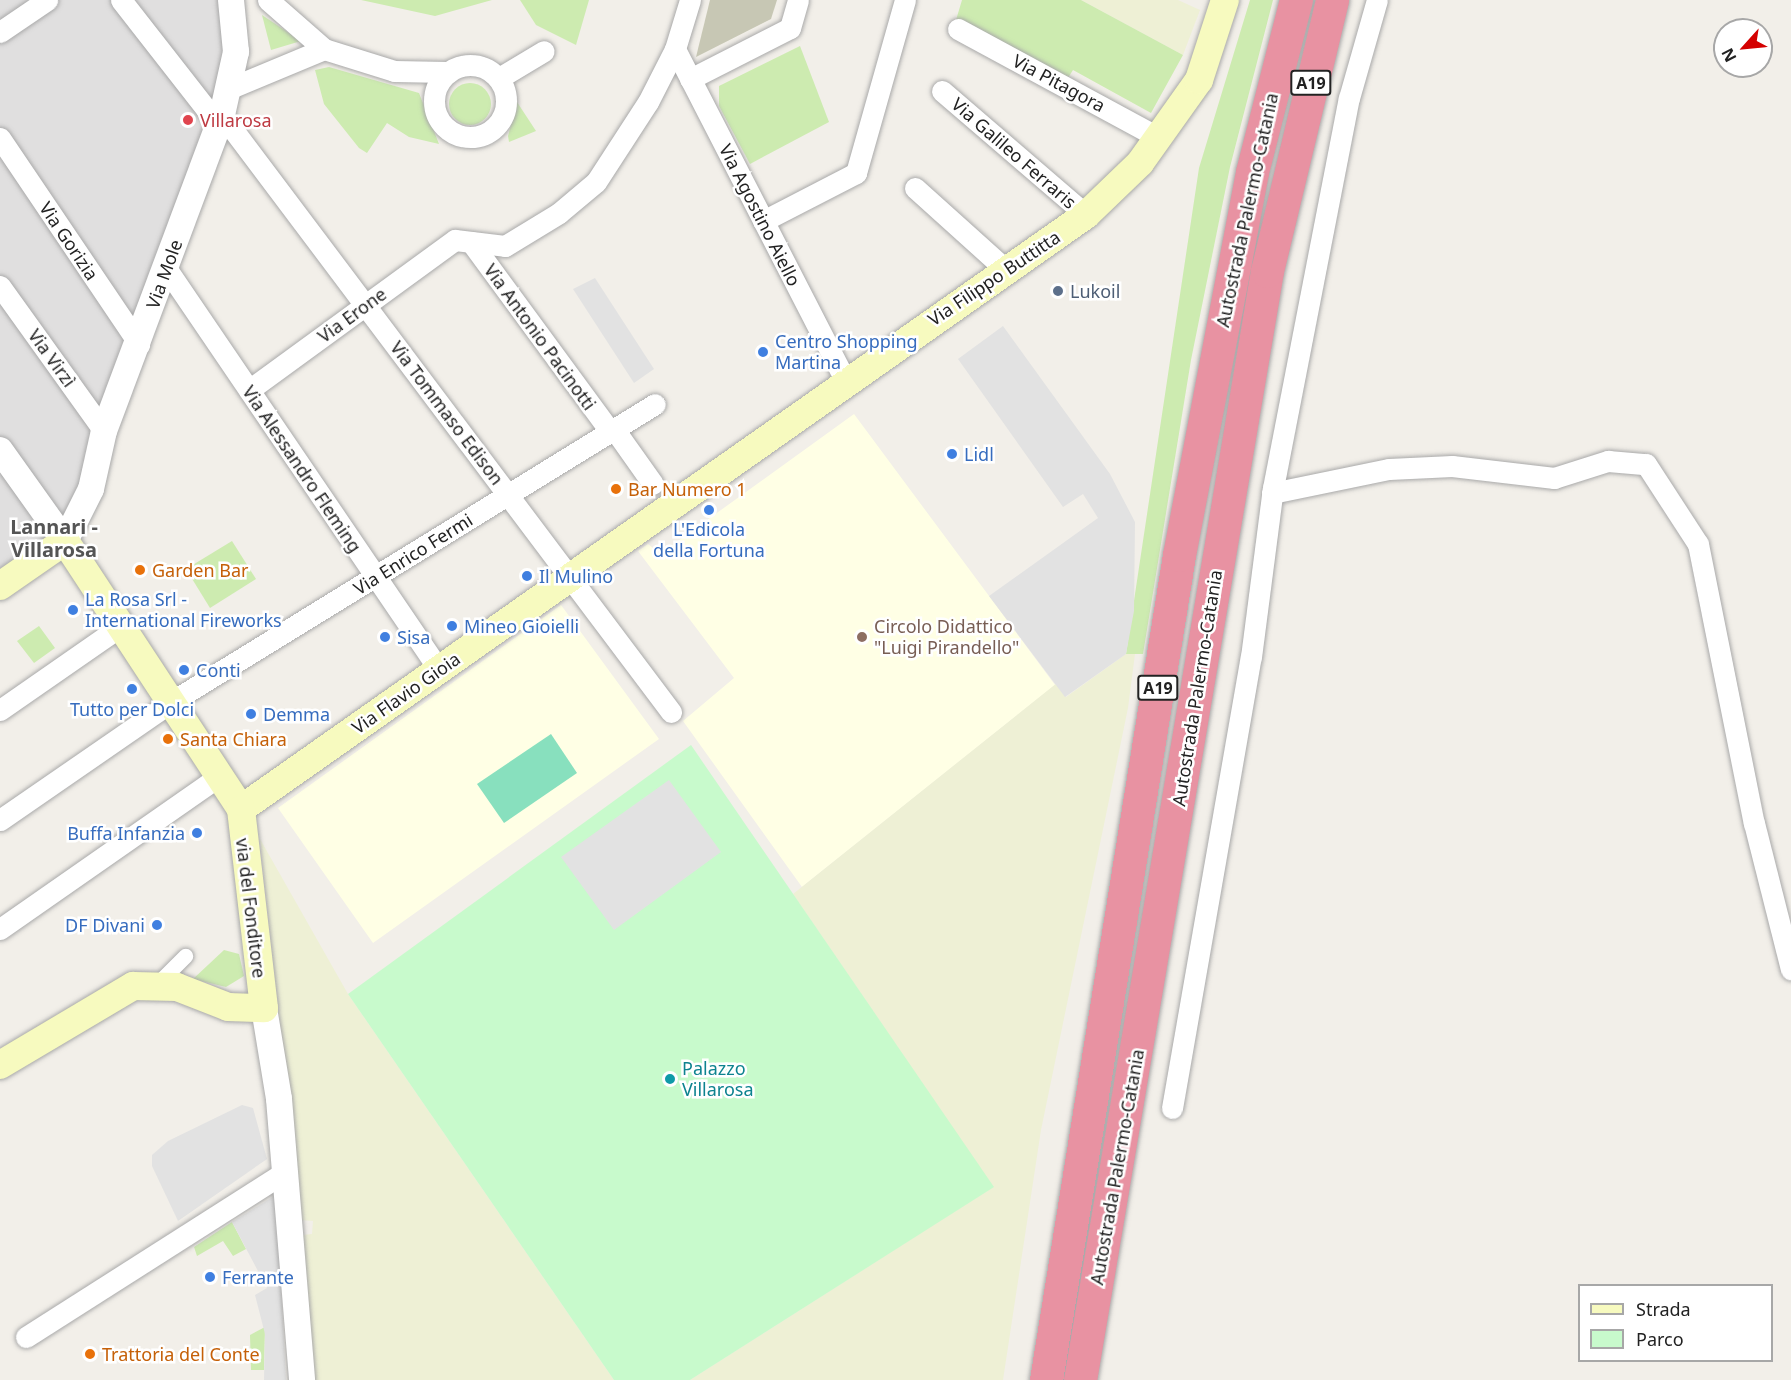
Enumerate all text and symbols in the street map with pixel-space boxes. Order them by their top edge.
north arrow [1713,18,1773,78]
text: N [1716,44,1742,66]
street label: Via Pitagora [1009,50,1109,116]
road number: A19 [1290,70,1332,96]
street label: Autostrada Palermo-Catania [1212,91,1282,329]
street label: Via Galileo Ferraris [947,93,1081,213]
place label: Villarosa [200,109,272,131]
marker: Villarosa [181,113,195,127]
street label: Via Agostino Aiello [715,140,805,290]
street label: Via Gorizia [35,198,103,284]
street label: Via Filippo Buttitta [924,226,1064,330]
street label: Via Mole [141,236,187,312]
street label: Via Antonio Pacinotti [480,260,600,414]
place label: Lukoil [1070,280,1120,302]
street label: Via Erone [314,283,390,347]
marker: Lukoil [1051,284,1065,298]
street label: Via Virzì [24,325,80,391]
place label: Centro Shopping Martina [775,331,918,374]
street label: Via Tommaso Edison [386,337,508,489]
marker: Centro Shopping Martina [756,345,770,359]
street label: Via Alessandro Fleming [238,382,366,556]
place label: Lidl [964,443,994,465]
marker: Lidl [945,447,959,461]
place label: Bar Numero 1 [628,478,747,500]
marker: Bar Numero 1 [609,482,623,496]
marker: L'Edicola della Fortuna [702,503,716,517]
street label: Via Enrico Fermi [350,509,476,599]
district label: Lannari - Villarosa [10,514,98,561]
place label: L'Edicola della Fortuna [653,519,765,562]
place label: Garden Bar [152,559,249,581]
marker: Garden Bar [133,563,147,577]
place label: Il Mulino [539,565,613,587]
street label: Autostrada Palermo-Catania [1168,568,1226,808]
marker: Il Mulino [520,569,534,583]
place label: La Rosa Srl - International Fireworks [85,589,282,632]
marker: La Rosa Srl - International Fireworks [66,603,80,617]
place label: Mineo Gioielli [464,615,579,637]
place label: Circolo Didattico "Luigi Pirandello" [874,616,1019,658]
marker: Mineo Gioielli [445,619,459,633]
place label: Sisa [397,626,430,648]
marker: Sisa [378,630,392,644]
marker: Circolo Didattico "Luigi Pirandello" [855,630,869,644]
street label: Via Flavio Gioia [348,648,464,738]
place label: Conti [196,659,241,681]
marker: Conti [177,663,191,677]
road number: A19 [1137,675,1179,701]
marker: Tutto per Dolci [125,682,139,696]
place label: Tutto per Dolci [70,698,194,720]
place label: Demma [263,703,330,725]
marker: Demma [244,707,258,721]
place label: Santa Chiara [180,728,287,750]
marker: Santa Chiara [161,732,175,746]
place label: Buffa Infanzia [67,822,185,844]
marker: Buffa Infanzia [190,826,204,840]
street label: via del Fonditore [232,837,270,979]
place label: DF Divani [65,914,145,936]
marker: DF Divani [150,918,164,932]
street label: Autostrada Palermo-Catania [1086,1048,1148,1286]
place label: Palazzo Villarosa [682,1058,754,1100]
marker: Palazzo Villarosa [663,1072,677,1086]
place label: Ferrante [222,1266,294,1288]
marker: Ferrante [203,1270,217,1284]
legend [1578,1284,1773,1362]
text: Strada [1636,1297,1691,1321]
text: Parco [1636,1327,1684,1351]
place label: Trattoria del Conte [102,1343,260,1365]
marker: Trattoria del Conte [83,1347,97,1361]

